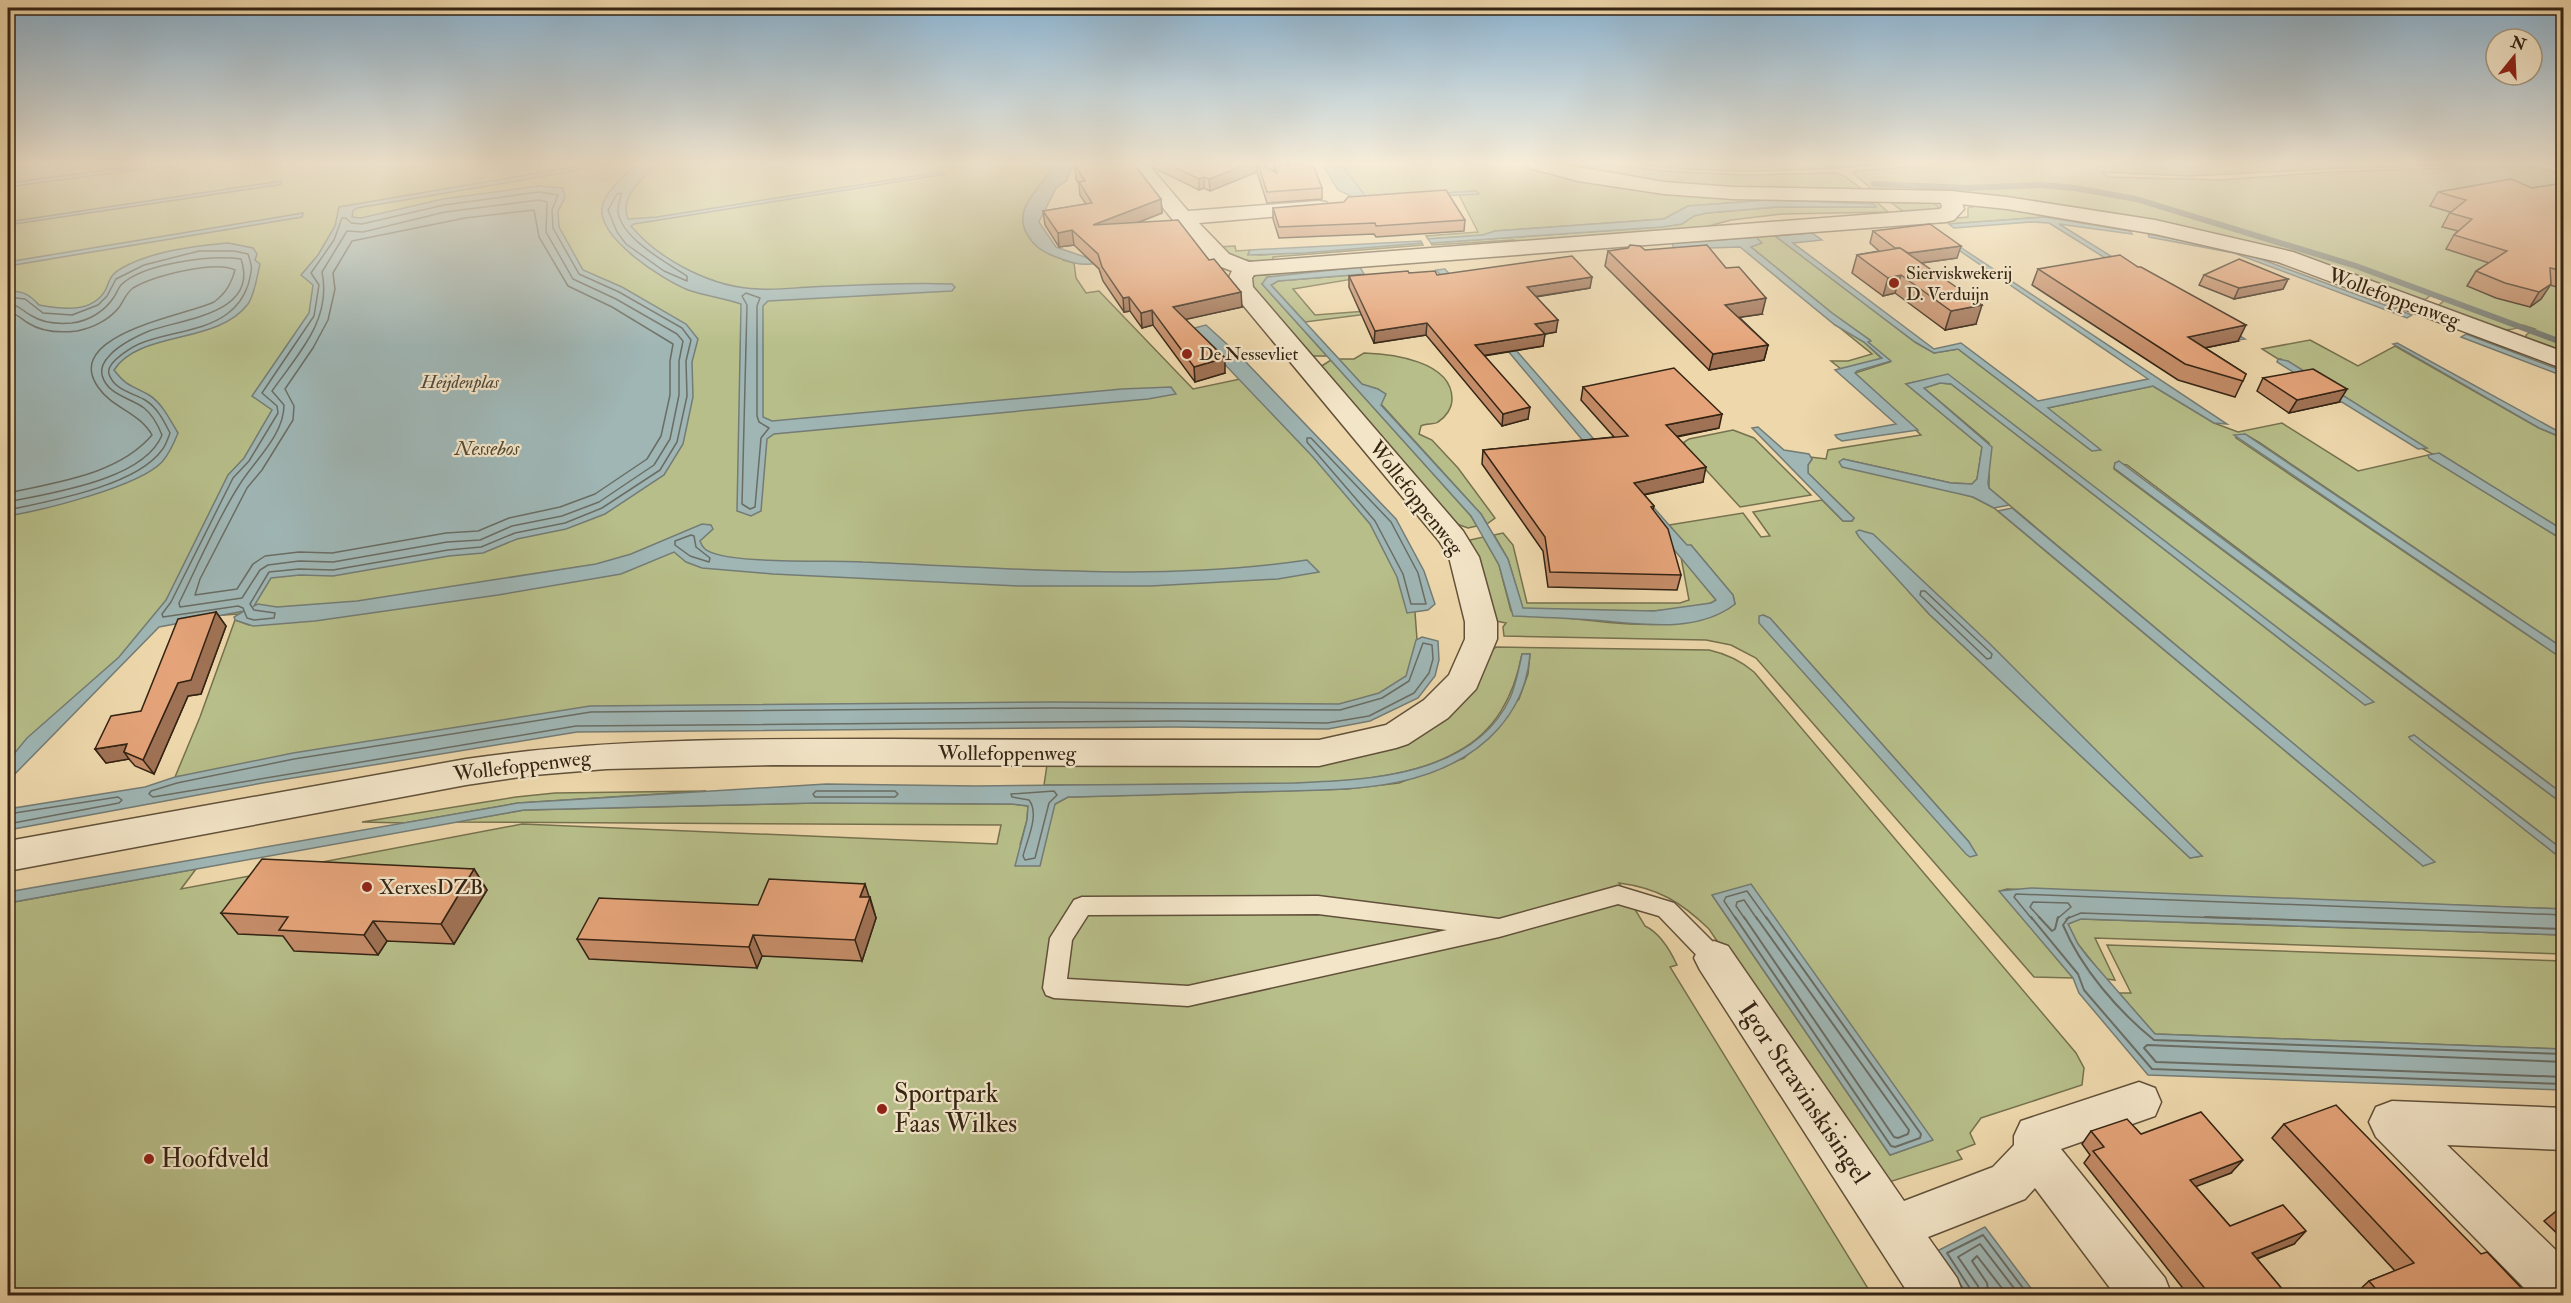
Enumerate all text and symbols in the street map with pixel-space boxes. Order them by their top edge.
north arrow [2484,27,2544,87]
text: N [2507,32,2529,56]
street label: Wollefoppenweg [2323,261,2464,335]
place label: Sierviskwekerij D. Verduijn [1906,262,2012,306]
marker: Sierviskwekerij D. Verduijn [1887,276,1901,290]
place label: De Nessevliet [1199,343,1299,366]
marker: De Nessevliet [1180,347,1194,361]
water label: Heijdenplas [420,371,500,394]
street label: Wollefoppenweg [1362,434,1470,561]
park label: Nessebos [454,435,521,462]
street label: Wollefoppenweg [937,740,1077,767]
street label: Wollefoppenweg [451,744,593,788]
place label: XerxesDZB [379,874,483,901]
marker: XerxesDZB [360,880,374,894]
street label: Igor Stravinskisingel [1731,996,1877,1191]
place label: Sportpark Faas Wilkes [894,1078,1017,1140]
marker: Sportpark Faas Wilkes [875,1102,889,1116]
place label: Hoofdveld [161,1143,269,1175]
marker: Hoofdveld [142,1152,156,1166]

